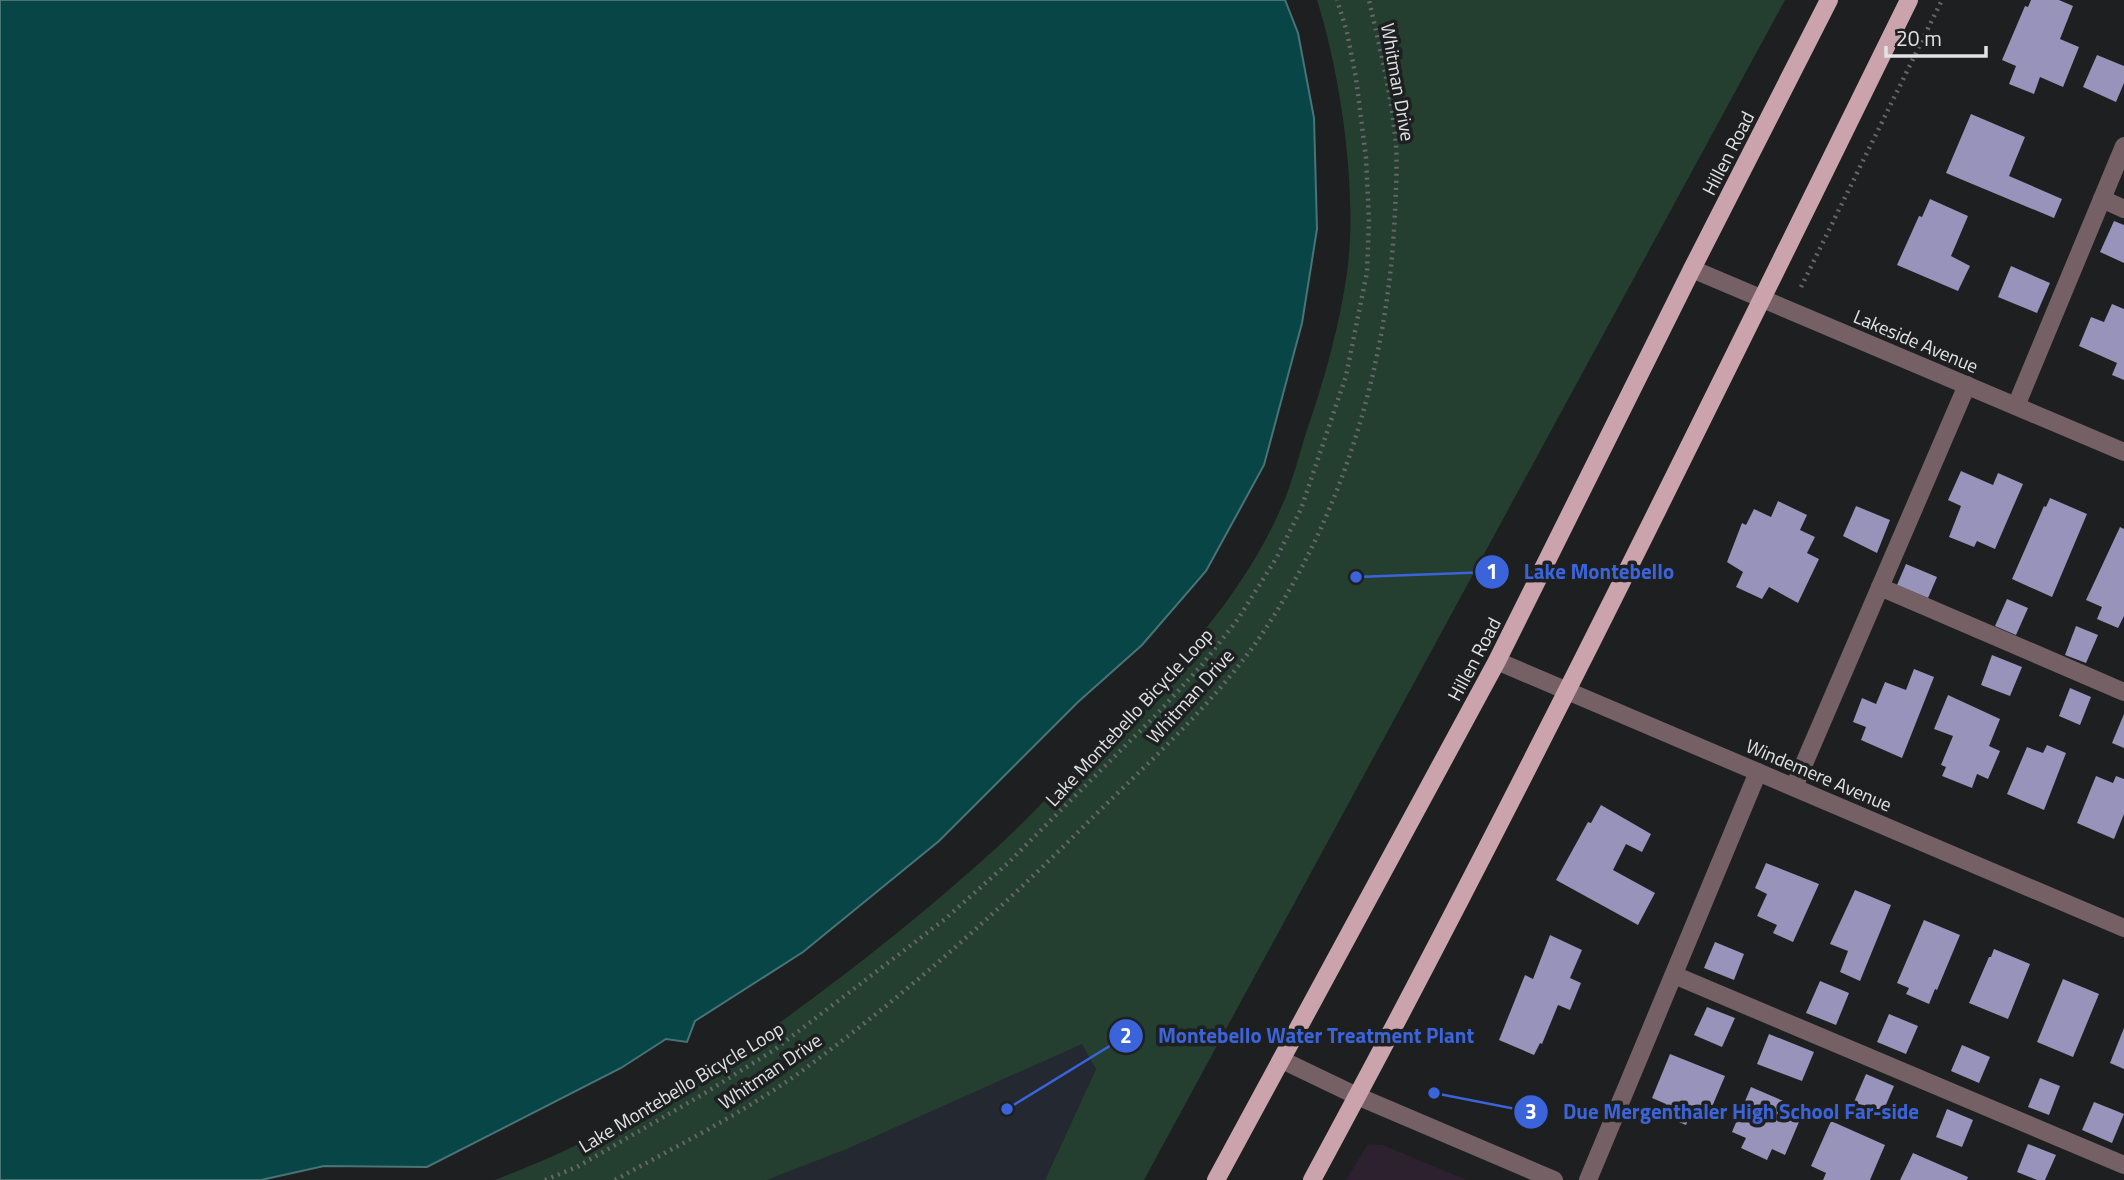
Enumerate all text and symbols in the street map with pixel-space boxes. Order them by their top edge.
scale bar [1886,14,1986,58]
street label: Whitman Drive [1374,21,1423,143]
text: 20 m [1896,22,1942,54]
street label: Hillen Road [1694,106,1761,200]
street label: Lakeside Avenue [1849,301,1983,380]
callout: Lake Montebello [1475,551,1688,593]
text: 1 [1486,555,1498,587]
text: Lake Montebello [1524,555,1674,587]
street label: Hillen Road [1439,612,1508,706]
street label: Lake Montebello Bicycle Loop [1038,621,1219,812]
street label: Whitman Drive [1139,642,1240,750]
street label: Windemere Avenue [1742,731,1897,818]
street label: Lake Montebello Bicycle Loop [573,1014,789,1159]
callout: Montebello Water Treatment Plant [1109,1015,1488,1057]
text: 2 [1120,1019,1132,1051]
text: Montebello Water Treatment Plant [1158,1019,1474,1051]
street label: Whitman Drive [712,1025,827,1116]
callout: Due Mergenthaler High School Far-side [1513,1091,1933,1133]
text: 3 [1525,1095,1537,1127]
text: Due Mergenthaler High School Far-side [1563,1095,1919,1127]

